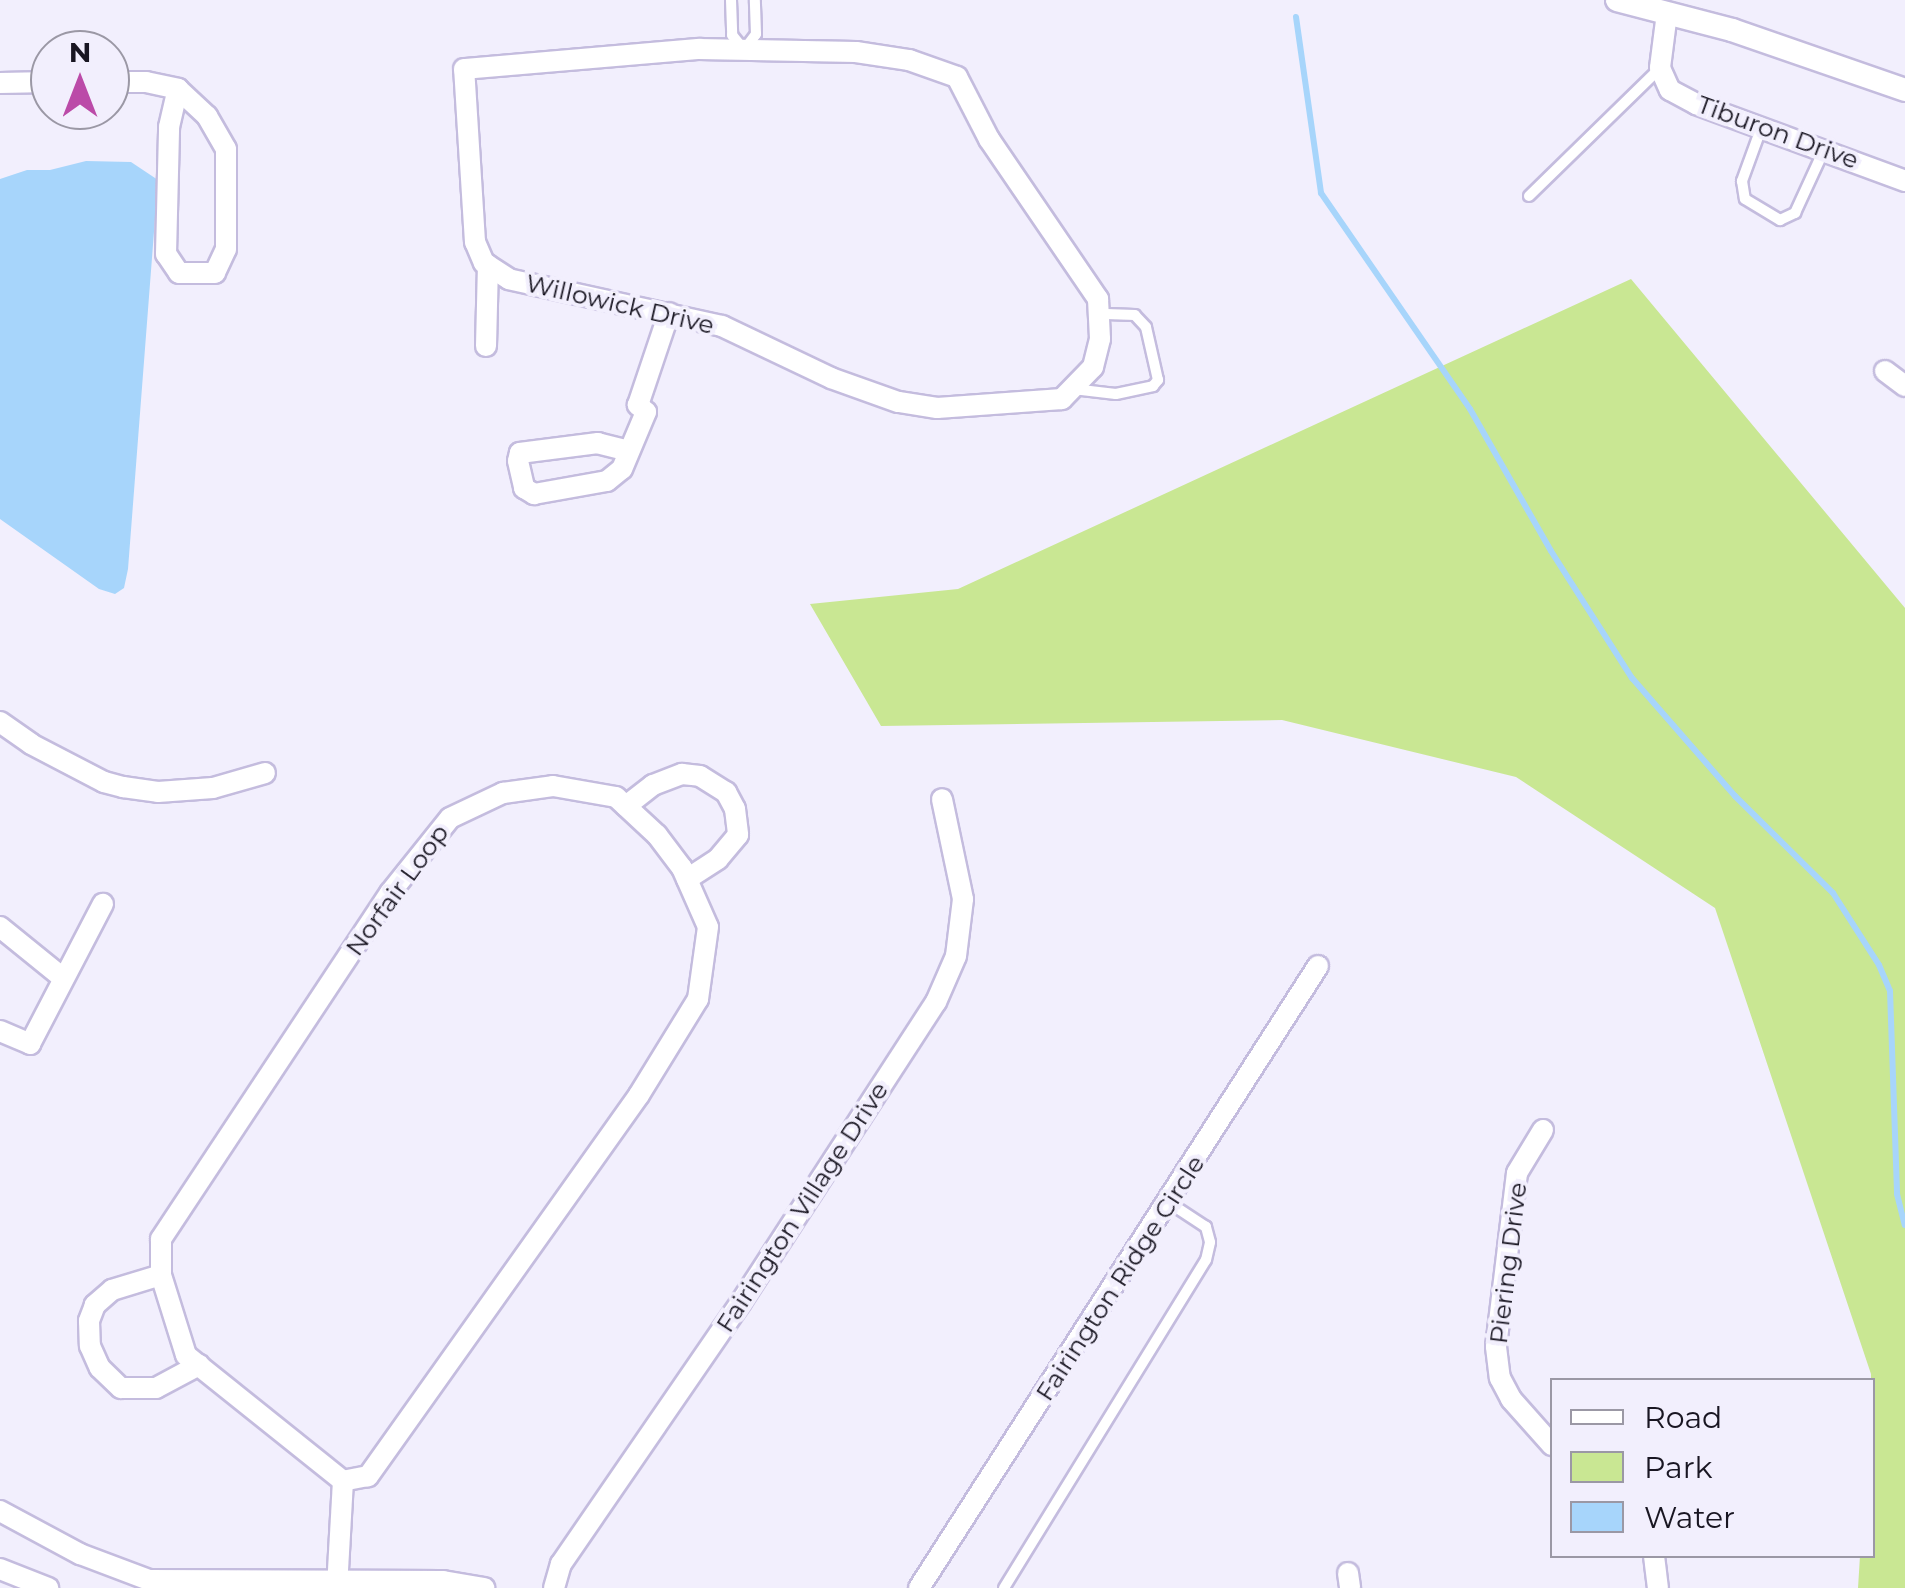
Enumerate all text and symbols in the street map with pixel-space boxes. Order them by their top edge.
north arrow [30,30,130,130]
text: N [69,35,91,69]
street label: Tiburon Drive [1693,89,1863,175]
street label: Willowick Drive [523,268,717,340]
street label: Norfair Loop [339,818,455,962]
street label: Fairington Village Drive [710,1076,894,1338]
street label: Fairington Ridge Circle [1029,1150,1211,1406]
street label: Piering Drive [1483,1181,1533,1345]
legend [1550,1378,1875,1558]
text: Road [1644,1399,1722,1436]
text: Park [1644,1449,1713,1486]
text: Water [1644,1499,1735,1536]

